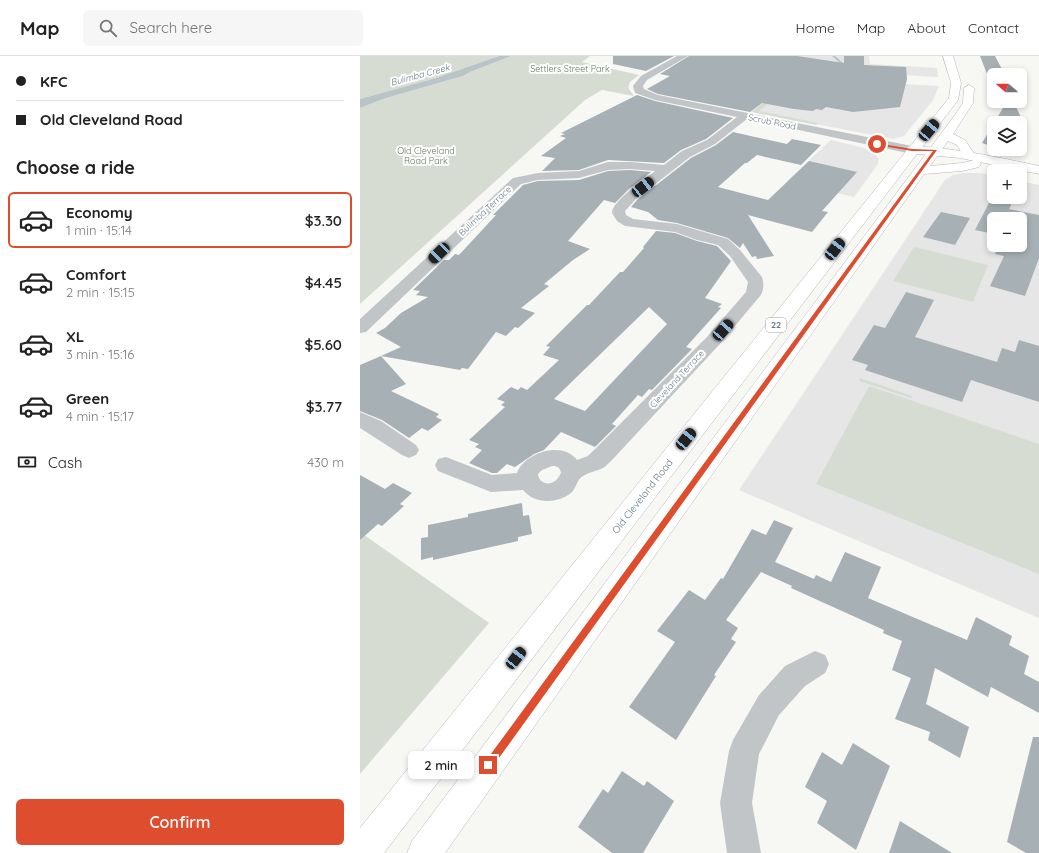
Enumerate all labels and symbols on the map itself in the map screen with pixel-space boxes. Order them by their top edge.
water label: Bulimba Creek [389,61,452,88]
park label: Settlers Street Park [530,63,610,74]
north arrow [987,68,1027,108]
street label: Scrub Road [747,111,797,132]
car [917,117,941,143]
route start [868,135,886,153]
park label: Old Cleveland Road Park [397,145,455,166]
car [630,175,656,199]
street label: Bulimba Terrace [456,183,513,238]
car [823,236,847,262]
car [426,240,452,266]
car [711,317,735,343]
road number: 22 [766,318,786,332]
street label: Cleveland Terrace [647,348,706,410]
car [674,426,698,452]
street label: Old Cleveland Road [609,456,676,536]
car [504,645,528,671]
callout: 2 min [408,751,474,779]
route end [479,756,497,774]

